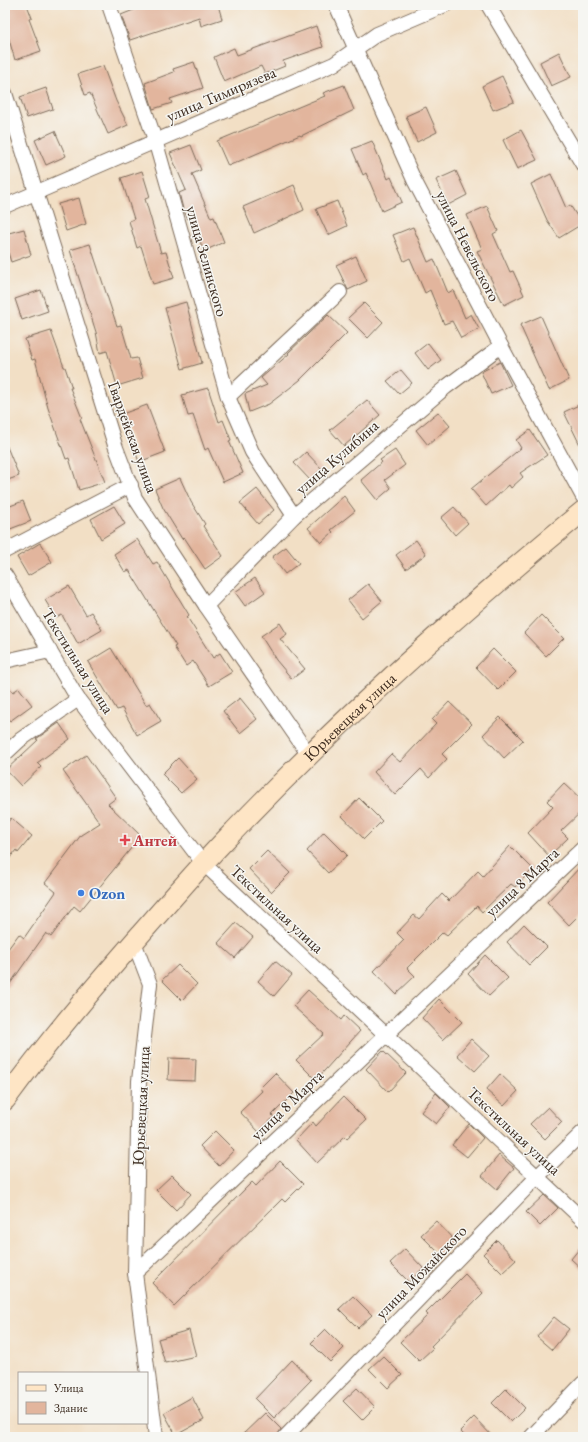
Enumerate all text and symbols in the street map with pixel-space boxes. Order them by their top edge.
street label: улица Тимирязева [163,61,280,127]
street label: улица Невельского [431,187,505,305]
street label: улица Зелинского [181,203,233,319]
street label: Гвардейская улица [103,378,163,496]
street label: улица Кулибина [291,415,384,499]
street label: Текстильная улица [37,604,119,718]
street label: Юрьевецкая улица [299,667,401,766]
place label: Антей [132,830,178,851]
marker: Антей [120,835,130,845]
street label: улица 8 Марта [481,842,564,921]
street label: Текстильная улица [226,860,329,958]
place label: Ozon [89,883,125,904]
marker: Ozon [76,888,86,898]
street label: Юрьевецкая улица [127,1045,155,1167]
street label: улица 8 Марта [246,1065,328,1145]
street label: Текстильная улица [463,1082,566,1180]
street label: улица Можайского [371,1220,471,1324]
legend [18,1372,148,1424]
text: Улица [53,1380,84,1396]
text: Здание [54,1400,88,1416]

